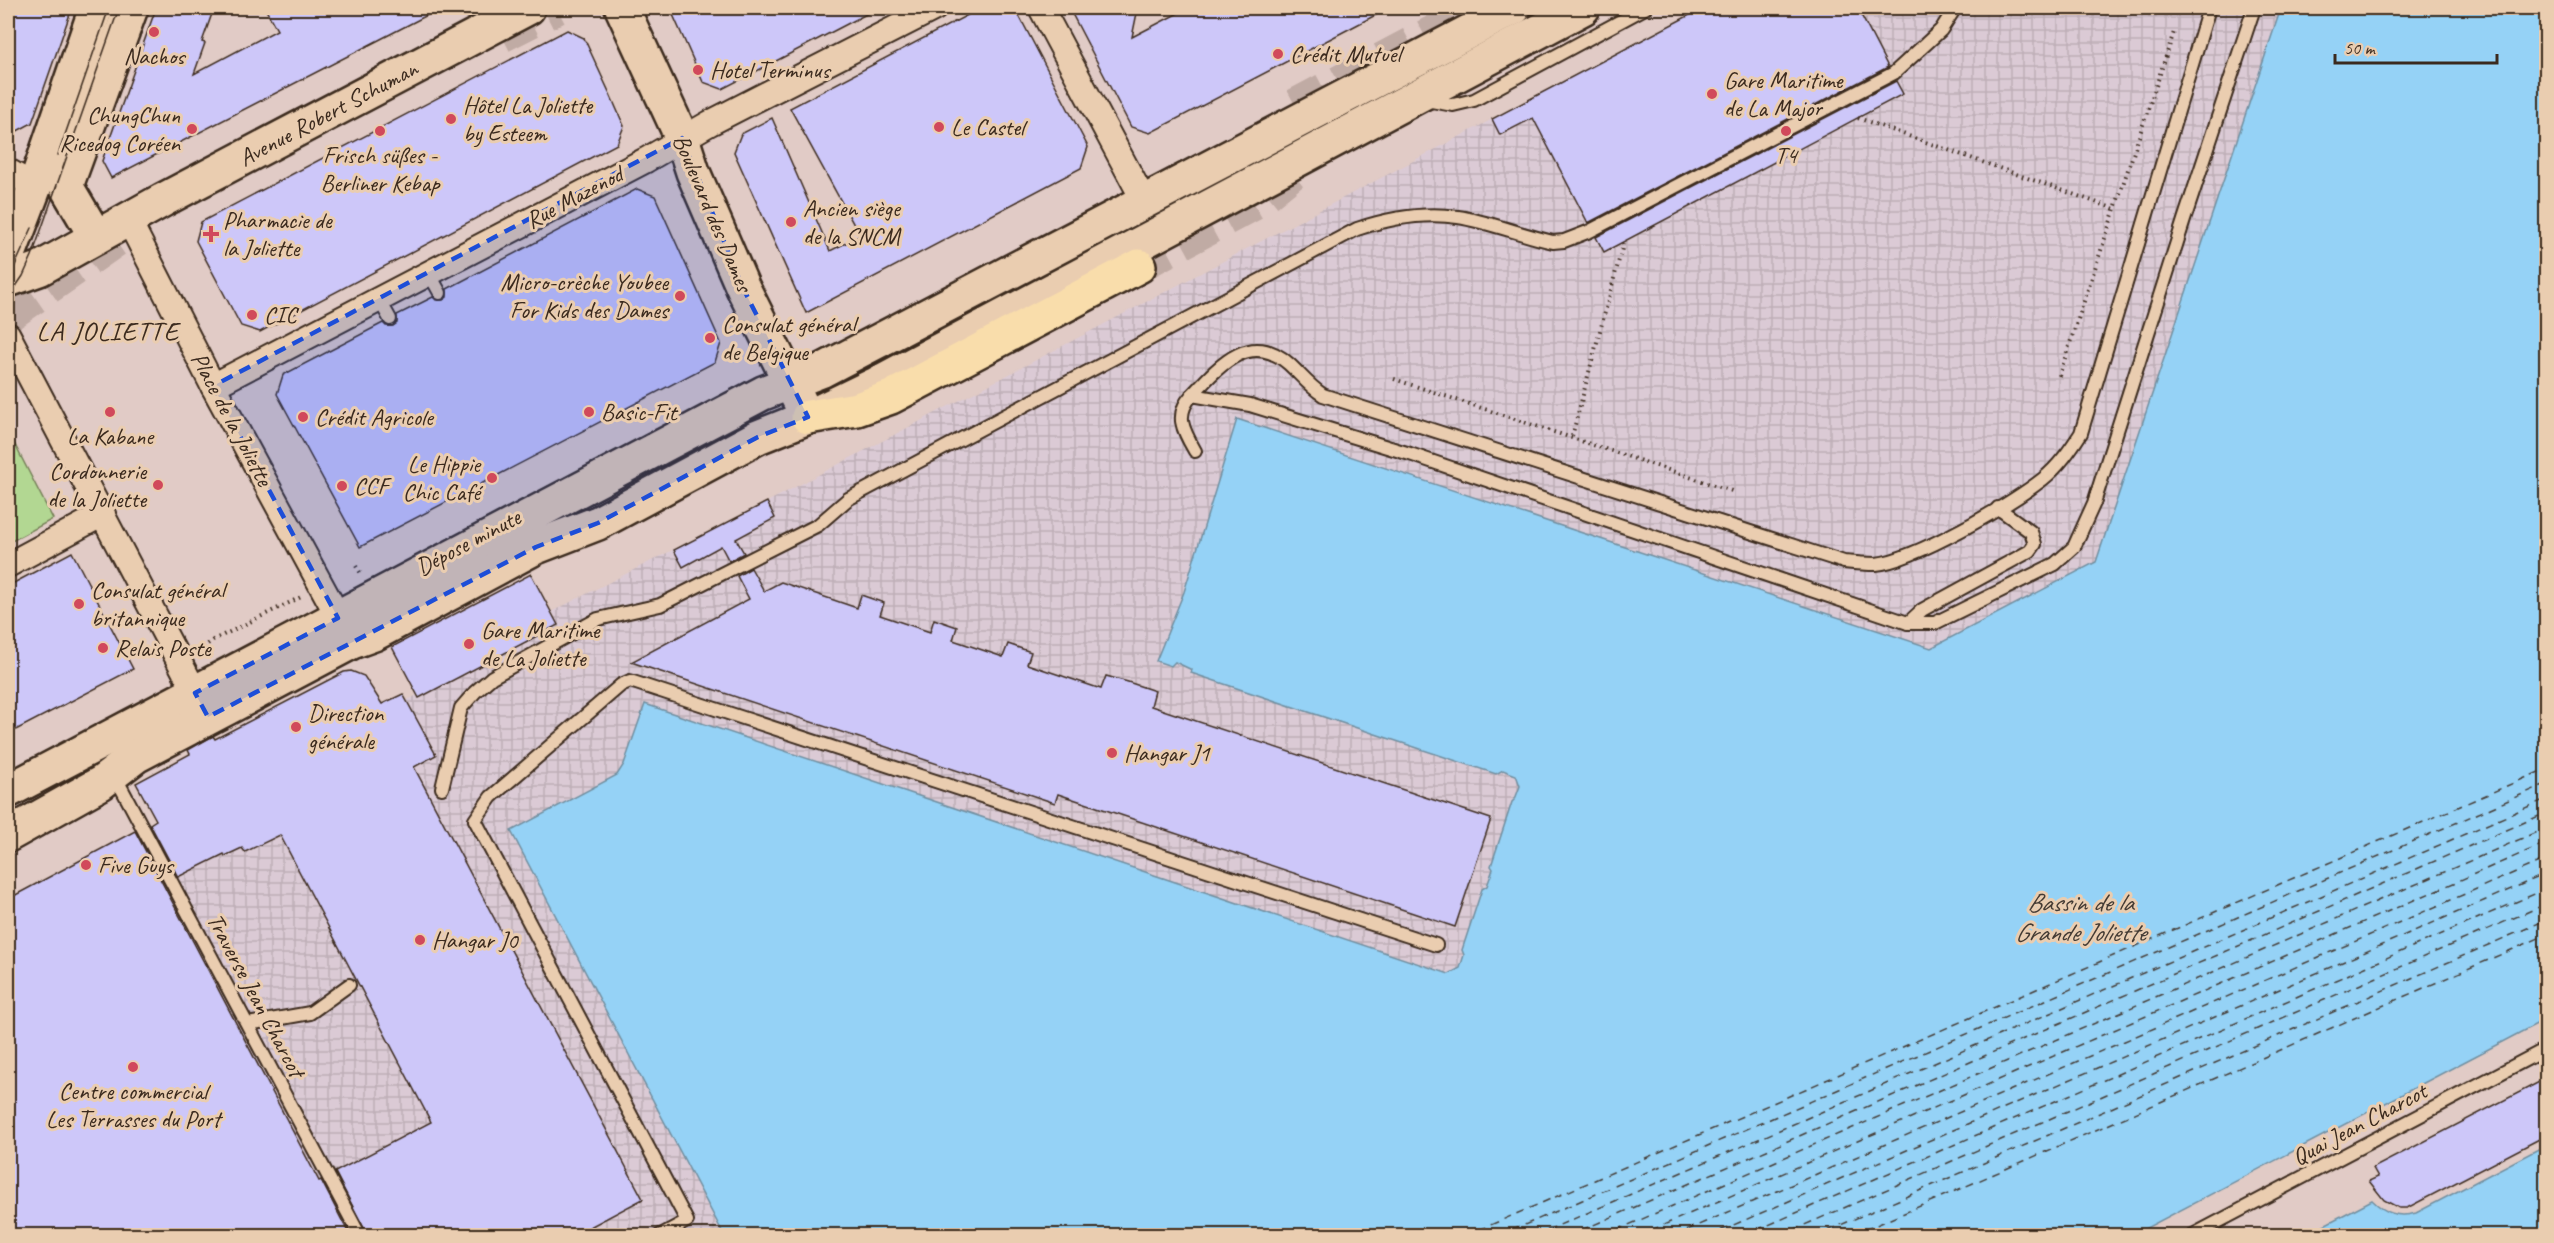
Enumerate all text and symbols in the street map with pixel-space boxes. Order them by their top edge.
marker: Nachos [147,25,161,39]
scale bar [2335,27,2497,65]
text: 50 m [2344,37,2377,59]
place label: Crédit Mutuel [1290,39,1404,69]
place label: Nachos [124,41,186,71]
marker: Crédit Mutuel [1271,47,1285,61]
street label: Avenue Robert Schuman [233,53,424,173]
place label: Hotel Terminus [710,55,831,85]
marker: Hotel Terminus [691,63,705,77]
place label: Gare Maritime de La Major [1724,65,1845,123]
marker: Gare Maritime de La Major [1705,87,1719,101]
place label: Hôtel La Joliette by Esteem [463,90,594,148]
place label: ChungChun Ricedog Coréen [59,100,181,158]
marker: Hôtel La Joliette by Esteem [444,112,458,126]
place label: Le Castel [951,112,1028,142]
marker: Le Castel [932,120,946,134]
marker: ChungChun Ricedog Coréen [185,122,199,136]
marker: Frisch süßes - Berliner Kebap [373,124,387,138]
marker: T4 [1779,124,1793,138]
street label: Boulevard des Dames [666,130,760,298]
place label: Frisch süßes - Berliner Kebap [321,140,441,198]
place label: T4 [1775,140,1799,170]
street label: Rue Mazenod [520,157,631,235]
place label: Ancien siège de la SNCM [803,193,902,251]
place label: Pharmacie de la Joliette [223,205,334,263]
marker: Ancien siège de la SNCM [784,215,798,229]
marker: Pharmacie de la Joliette [204,227,218,241]
place label: Micro-crèche Youbee For Kids des Dames [501,267,671,325]
marker: Micro-crèche Youbee For Kids des Dames [673,289,687,303]
place label: CIC [264,300,300,330]
marker: CIC [245,308,259,322]
place label: Consulat général de Belgique [722,309,859,367]
district label: LA JOLIETTE [37,314,182,348]
marker: Consulat général de Belgique [703,331,717,345]
street label: Place de la Joliette [184,347,281,493]
place label: Basic-Fit [601,397,679,427]
place label: Crédit Agricole [315,402,435,432]
marker: La Kabane [103,405,117,419]
marker: Basic-Fit [582,405,596,419]
marker: Crédit Agricole [296,410,310,424]
place label: La Kabane [67,421,155,451]
place label: Le Hippie Chic Café [403,449,484,507]
place label: Cordonnerie de la Joliette [48,456,148,514]
place label: CCF [354,471,392,501]
marker: Le Hippie Chic Café [485,471,499,485]
marker: Cordonnerie de la Joliette [151,478,165,492]
marker: CCF [335,479,349,493]
street label: Dépose minute [411,501,527,582]
place label: Consulat général britannique [91,575,228,633]
marker: Consulat général britannique [72,597,86,611]
place label: Gare Maritime de La Joliette [481,615,602,673]
place label: Relais Poste [115,633,213,663]
marker: Gare Maritime de La Joliette [462,637,476,651]
marker: Relais Poste [96,641,110,655]
place label: Direction générale [308,698,384,756]
marker: Direction générale [289,720,303,734]
place label: Hangar J1 [1124,738,1211,768]
marker: Hangar J1 [1105,746,1119,760]
place label: Five Guys [98,850,174,880]
marker: Five Guys [79,858,93,872]
water label: Bassin de la Grande Joliette [2015,886,2149,949]
street label: Traverse Jean Charcot [200,908,313,1085]
place label: Hangar J0 [432,925,520,955]
marker: Hangar J0 [413,933,427,947]
marker: Centre commercial Les Terrasses du Port [126,1060,140,1074]
street label: Quai Jean Charcot [2287,1075,2433,1172]
place label: Centre commercial Les Terrasses du Port [46,1076,223,1134]

